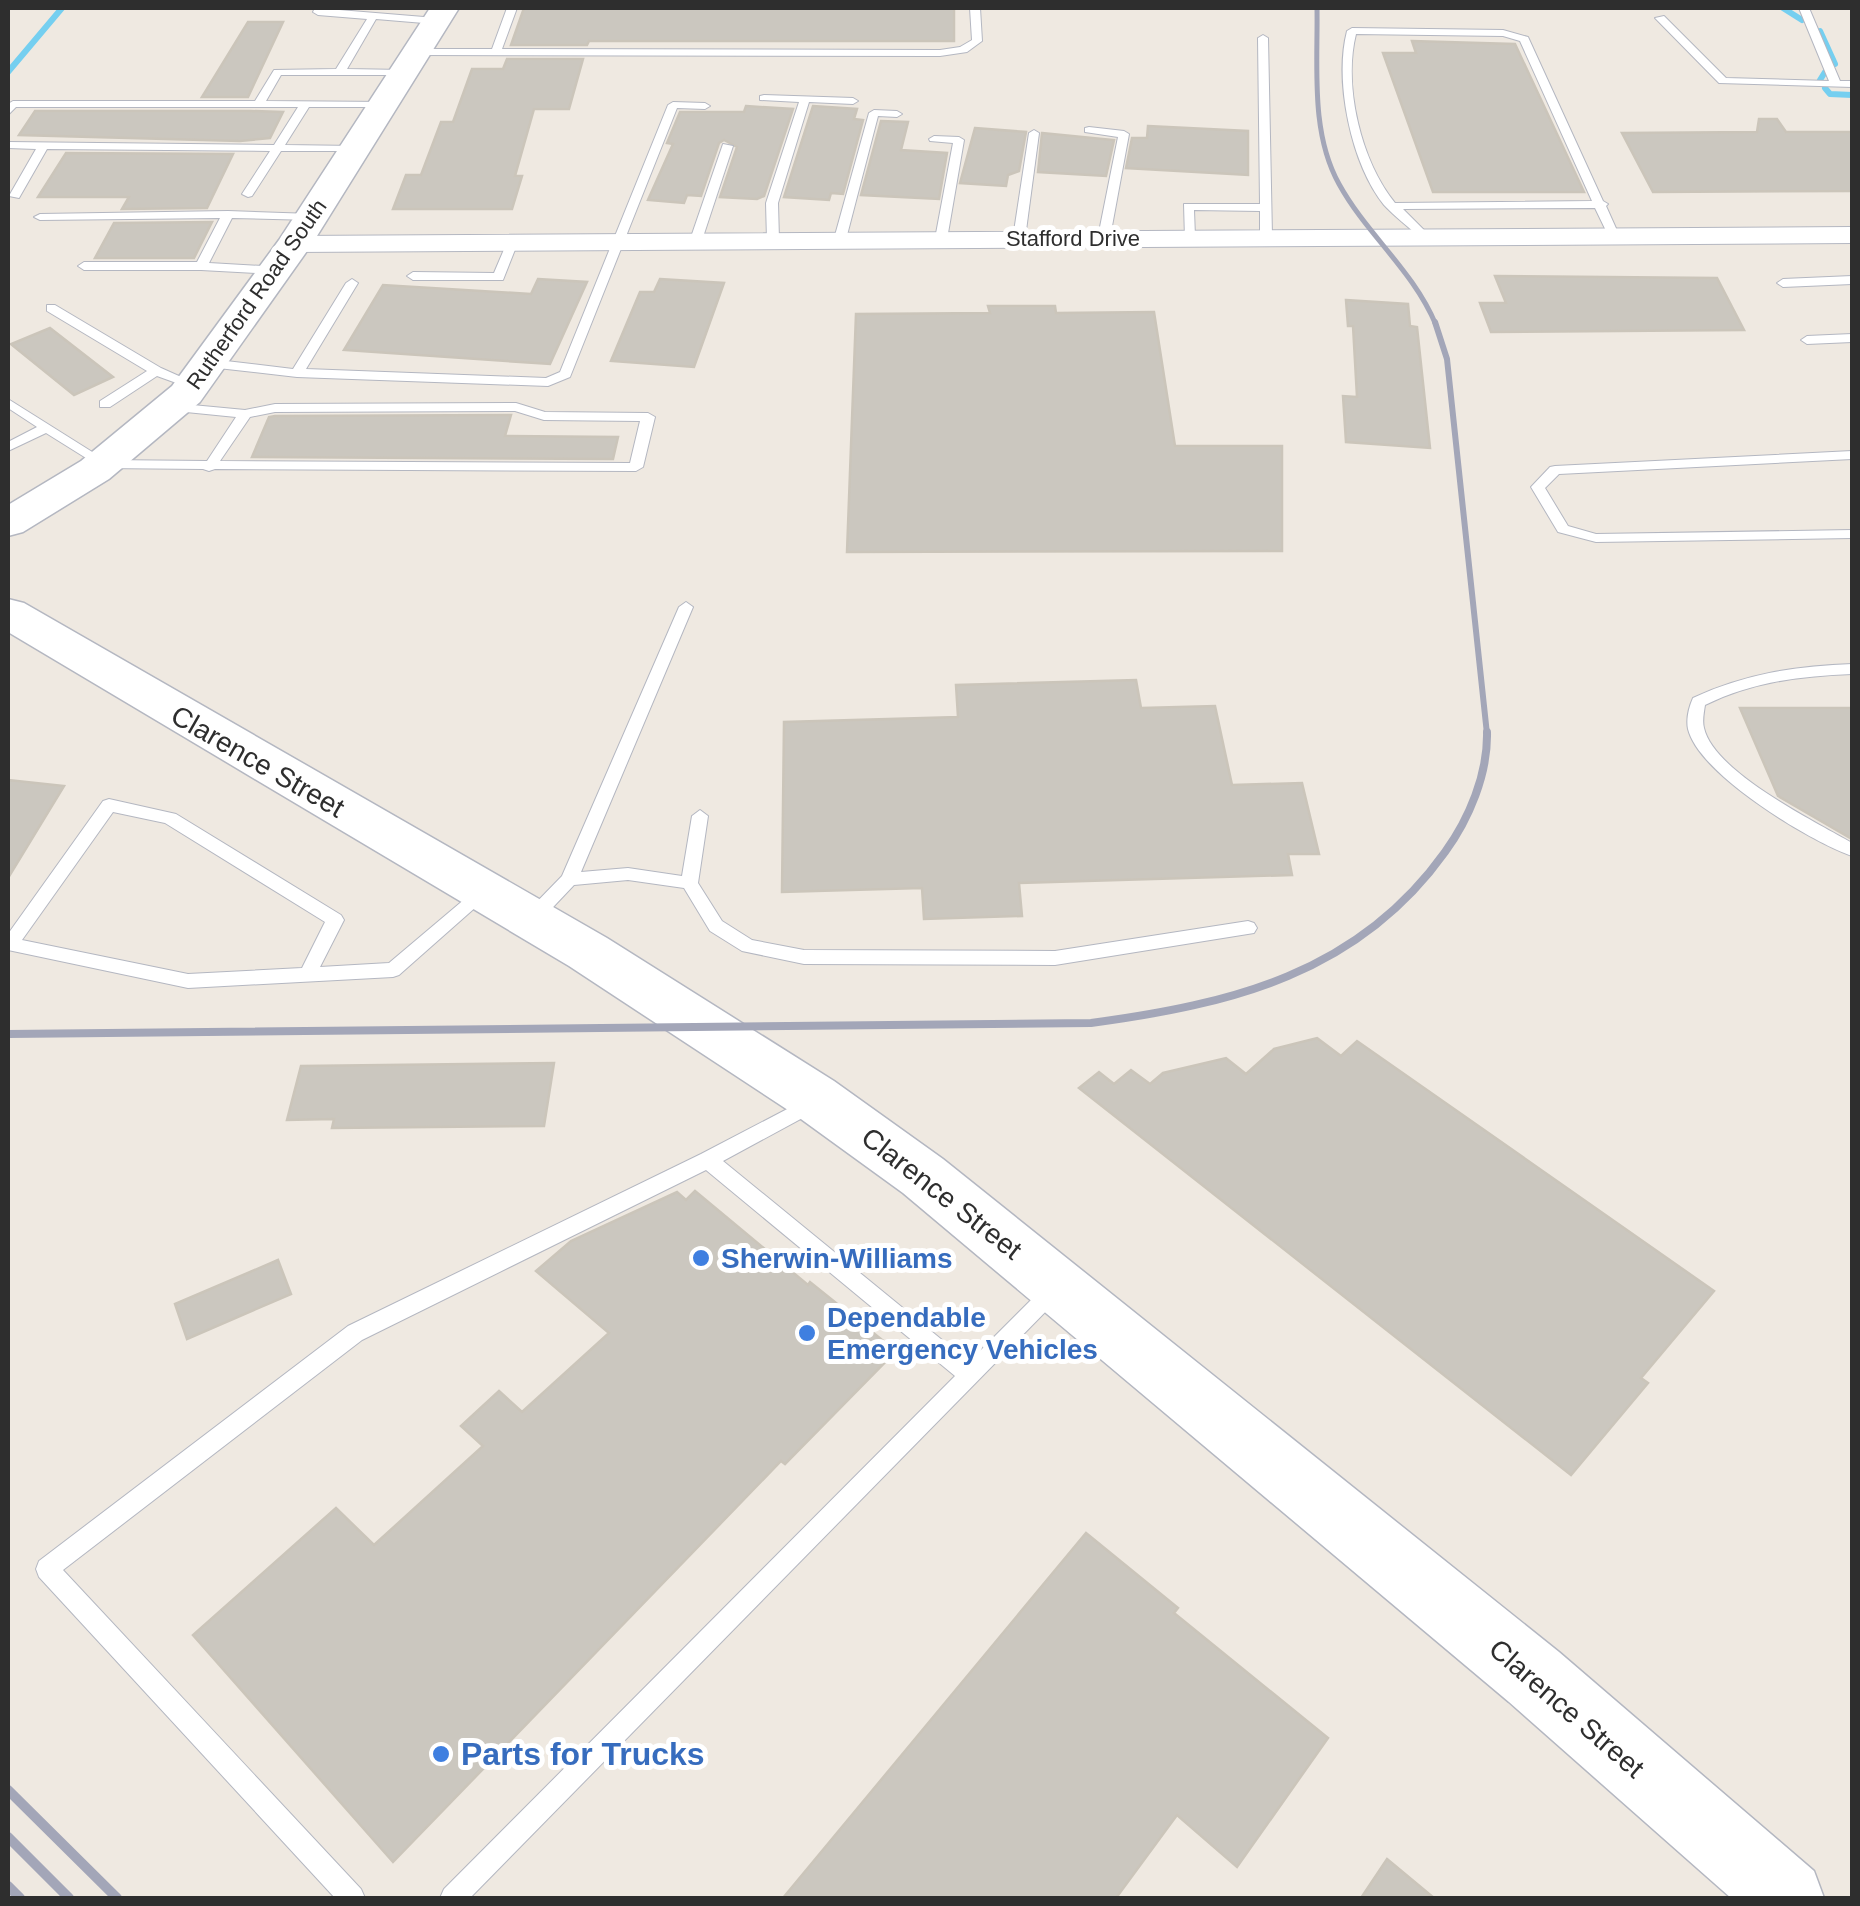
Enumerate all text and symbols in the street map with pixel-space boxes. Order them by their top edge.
street label: Rutherford Road South [181,194,332,394]
street label: Stafford Drive [1006,226,1140,251]
street label: Clarence Street [166,699,350,824]
street label: Clarence Street [855,1121,1028,1266]
place label: Sherwin-Williams [721,1243,953,1274]
marker: Sherwin-Williams [690,1247,712,1269]
place label: Dependable Emergency Vehicles [827,1302,1098,1365]
marker: Dependable Emergency Vehicles [796,1322,818,1344]
street label: Clarence Street [1483,1633,1650,1784]
place label: Parts for Trucks [461,1736,705,1772]
marker: Parts for Trucks [430,1743,452,1765]

